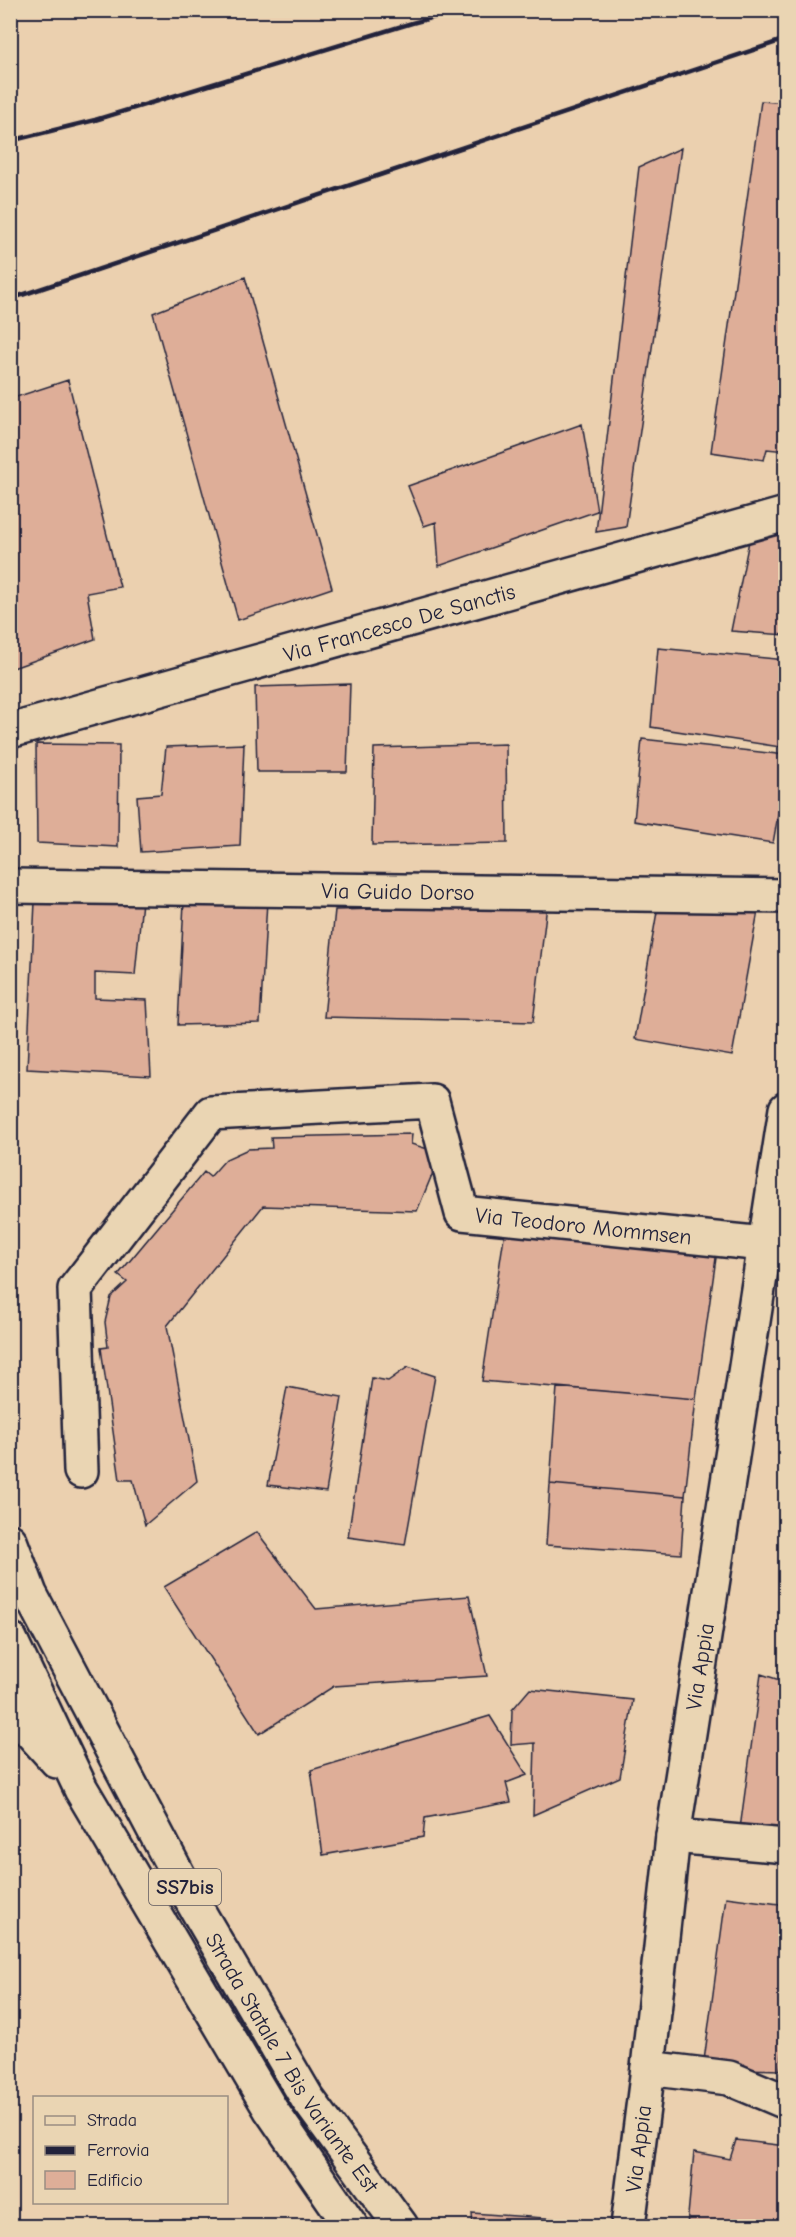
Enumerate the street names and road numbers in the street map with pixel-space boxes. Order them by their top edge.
street label: Via Francesco De Sanctis [281,578,518,668]
street label: Via Guido Dorso [321,878,475,906]
street label: Via Teodoro Mommsen [474,1202,693,1251]
street label: Via Appia [681,1621,720,1712]
road number: SS7bis [149,1869,221,1905]
street label: Strada Statale 7 Bis Variante Est [200,1928,384,2198]
street label: Via Appia [620,2103,657,2194]

